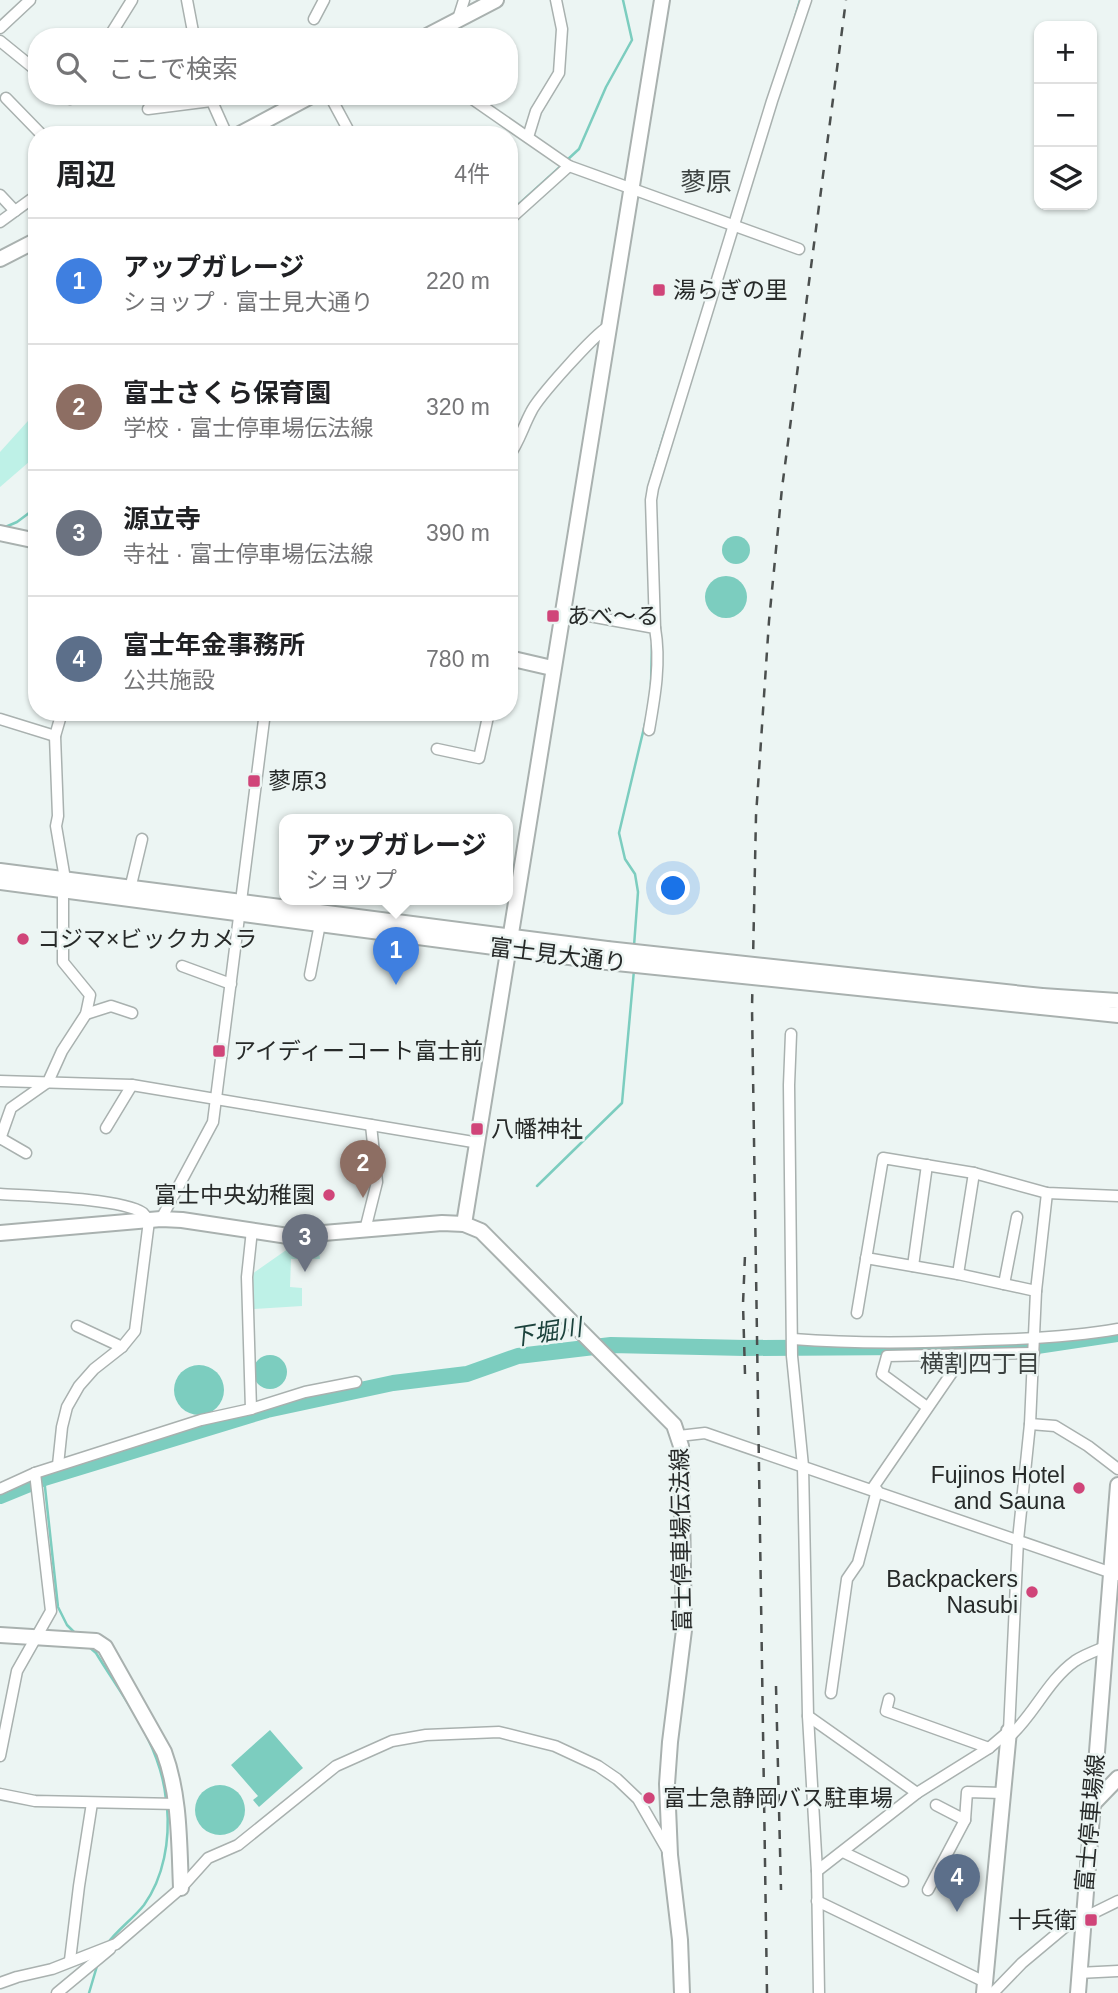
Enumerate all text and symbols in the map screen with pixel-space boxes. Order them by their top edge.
map controls [1034,21,1097,210]
button: + [1034,21,1097,84]
search box [28,28,518,105]
icon: search [52,48,90,86]
text: ここで検索 [108,54,238,84]
button: − [1034,84,1097,147]
button: layers [1034,147,1097,210]
text: 周辺 [56,158,116,191]
text: 4件 [454,161,490,187]
district label: 蓼原 [680,167,732,197]
text: アップガレージ [123,252,304,282]
text: 1 [73,268,85,294]
text: 220 m [426,268,490,294]
place label: 湯らぎの里 [673,277,788,303]
marker: 湯らぎの里 [651,282,667,298]
text: ショップ · 富士見大通り [123,289,373,315]
text: 富士さくら保育園 [123,378,331,408]
text: 2 [73,394,85,420]
text: 320 m [426,394,490,420]
text: 学校 · 富士停車場伝法線 [123,415,373,441]
text: 源立寺 [123,504,201,534]
text: 3 [73,520,85,546]
text: 390 m [426,520,490,546]
text: 寺社 · 富士停車場伝法線 [123,541,373,567]
place label: あべ〜る [567,603,659,629]
marker: あべ〜る [545,608,561,624]
text: 富士年金事務所 [123,630,305,660]
text: 4 [73,646,85,672]
text: 780 m [426,646,490,672]
text: 公共施設 [123,667,215,693]
place label: 蓼原3 [268,768,327,794]
marker: 蓼原3 [246,773,262,789]
popup [279,814,513,905]
text: アップガレージ [305,830,487,860]
text: ショップ [305,867,397,893]
your location [656,871,690,905]
place label: コジマ×ビックカメラ [37,926,257,952]
pin: 1 [373,927,419,985]
marker: コジマ×ビックカメラ [15,931,31,947]
street label: 富士見大通り [488,934,628,976]
place label: アイディーコート富士前 [233,1038,483,1064]
marker: アイディーコート富士前 [211,1043,227,1059]
place label: 八幡神社 [491,1116,583,1142]
marker: 八幡神社 [469,1121,485,1137]
pin: 2 [340,1140,386,1198]
place label: 富士中央幼稚園 [154,1182,315,1208]
marker: 富士中央幼稚園 [321,1187,337,1203]
pin: 3 [282,1214,328,1272]
water label: 下堀川 [508,1313,587,1351]
district label: 横割四丁目 [920,1350,1040,1377]
street label: 富士停車場伝法線 [666,1448,696,1632]
place label: Fujinos Hotel and Sauna [931,1462,1065,1514]
marker: Fujinos Hotel and Sauna [1071,1480,1087,1496]
place label: Backpackers Nasubi [886,1566,1018,1618]
marker: Backpackers Nasubi [1024,1584,1040,1600]
street label: 富士停車場線 [1071,1753,1109,1893]
place label: 富士急静岡バス駐車場 [663,1785,893,1811]
marker: 富士急静岡バス駐車場 [641,1790,657,1806]
pin: 4 [934,1854,980,1912]
place label: 十兵衛 [1008,1907,1077,1933]
marker: 十兵衛 [1083,1912,1099,1928]

